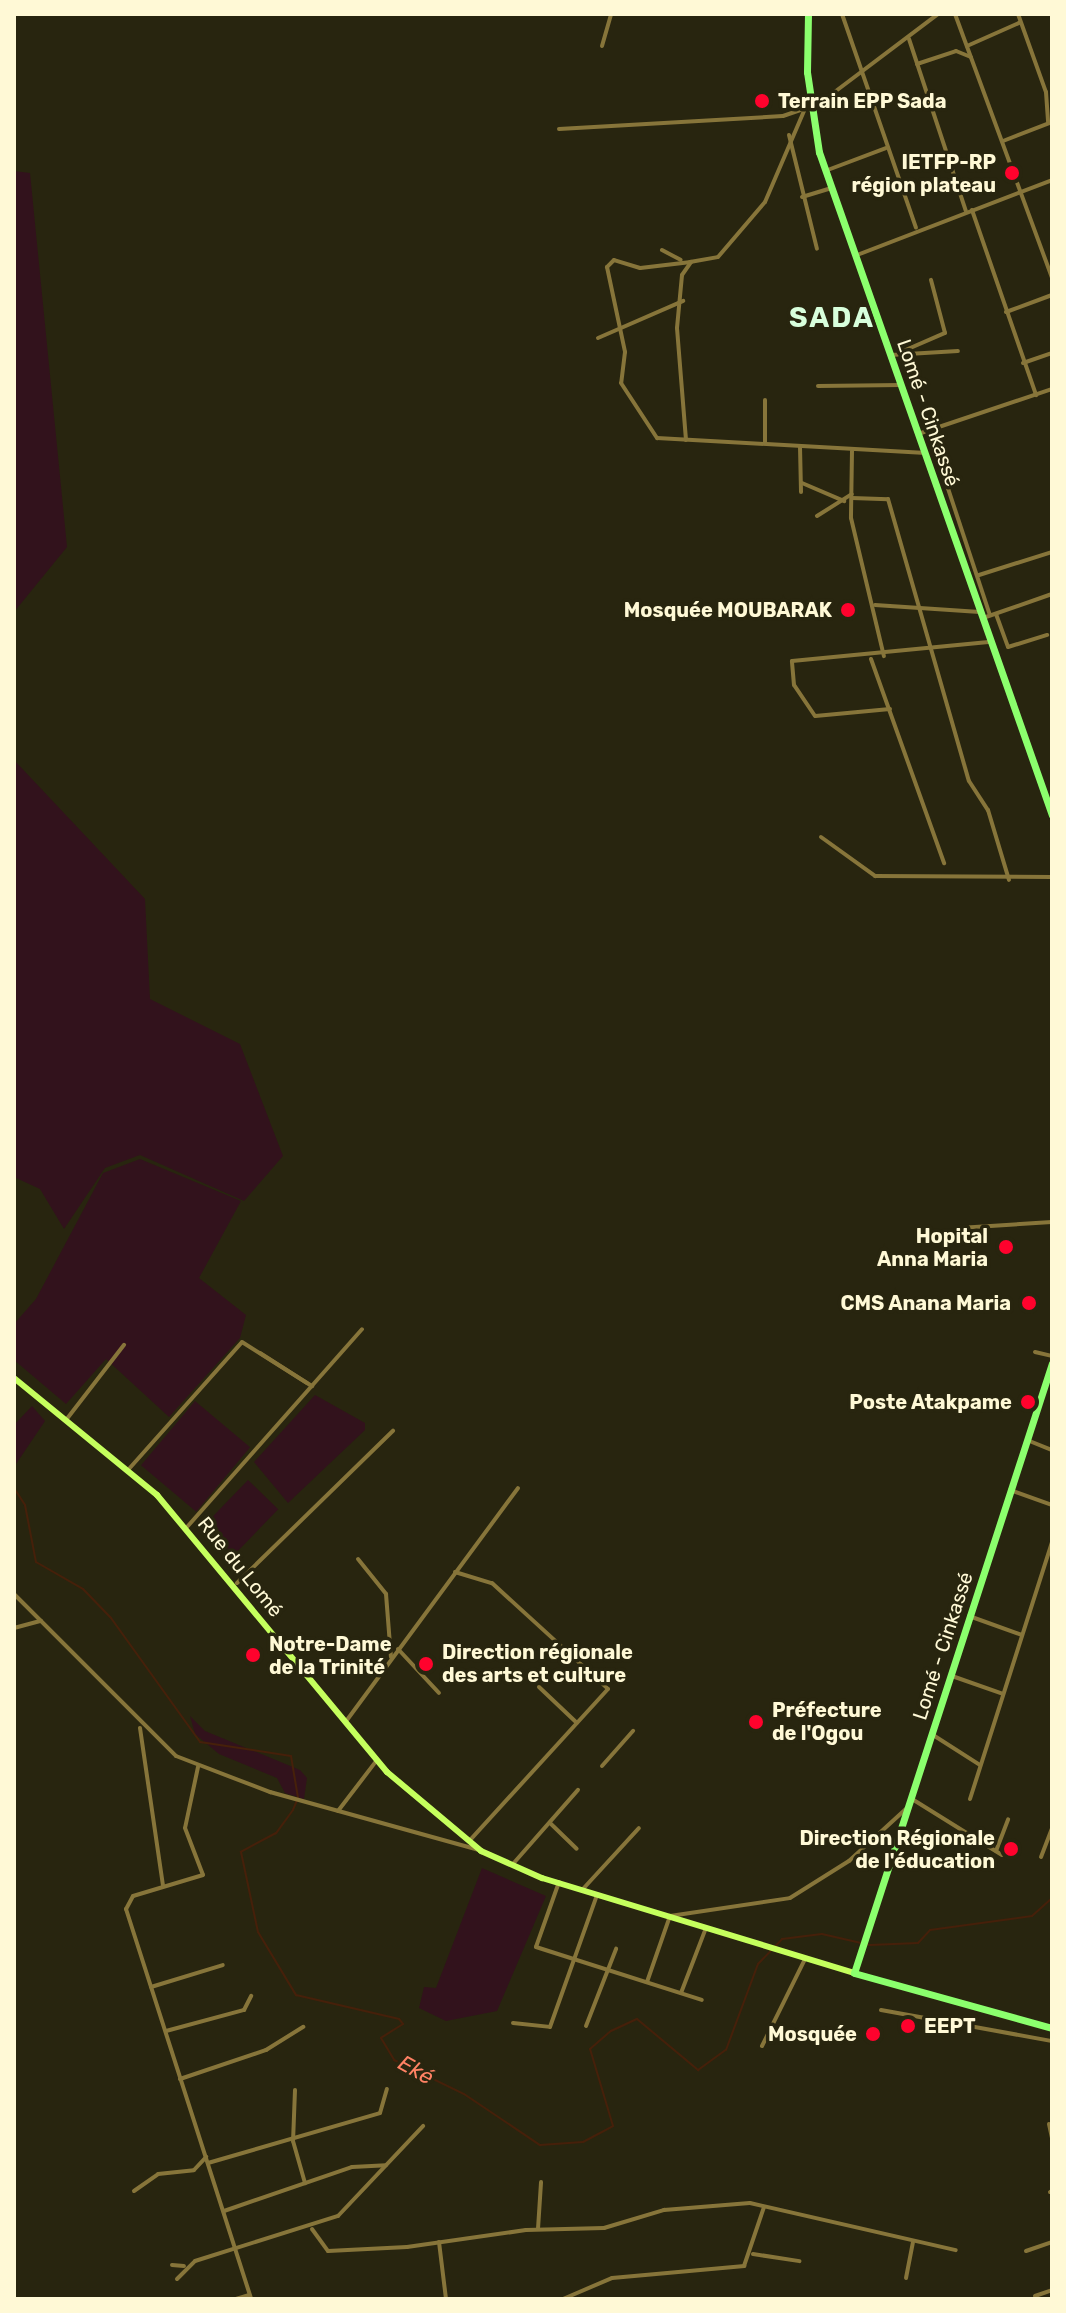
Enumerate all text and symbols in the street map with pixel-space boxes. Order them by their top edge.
place label: Terrain EPP Sada [778,89,947,113]
marker: Terrain EPP Sada [753,92,771,110]
place label: IETFP-RP région plateau [851,150,996,197]
marker: IETFP-RP région plateau [1003,164,1021,182]
district label: SADA [789,301,875,335]
street label: Lomé - Cinkassé [892,336,964,490]
place label: Mosquée MOUBARAK [624,598,832,622]
marker: Mosquée MOUBARAK [839,601,857,619]
place label: Hopital Anna Maria [877,1224,988,1271]
marker: Hopital Anna Maria [995,1236,1017,1258]
place label: CMS Anana Maria [840,1291,1011,1315]
marker: CMS Anana Maria [1018,1292,1040,1314]
place label: Poste Atakpame [849,1390,1012,1414]
marker: Poste Atakpame [1019,1393,1037,1411]
street label: Rue du Lomé [192,1512,288,1622]
street label: Lomé - Cinkassé [908,1569,978,1723]
place label: Notre-Dame de la Trinité [269,1632,392,1679]
place label: Direction régionale des arts et culture [442,1640,633,1687]
marker: Notre-Dame de la Trinité [244,1646,262,1664]
marker: Direction régionale des arts et culture [417,1655,435,1673]
place label: Préfecture de l'Ogou [772,1698,882,1745]
marker: Préfecture de l'Ogou [747,1713,765,1731]
place label: Direction Régionale de l'éducation [799,1826,995,1873]
marker: Direction Régionale de l'éducation [1002,1840,1020,1858]
place label: EEPT [924,2014,976,2038]
marker: EEPT [899,2017,917,2035]
place label: Mosquée [768,2022,857,2046]
marker: Mosquée [864,2025,882,2043]
water label: Eké [394,2050,438,2090]

